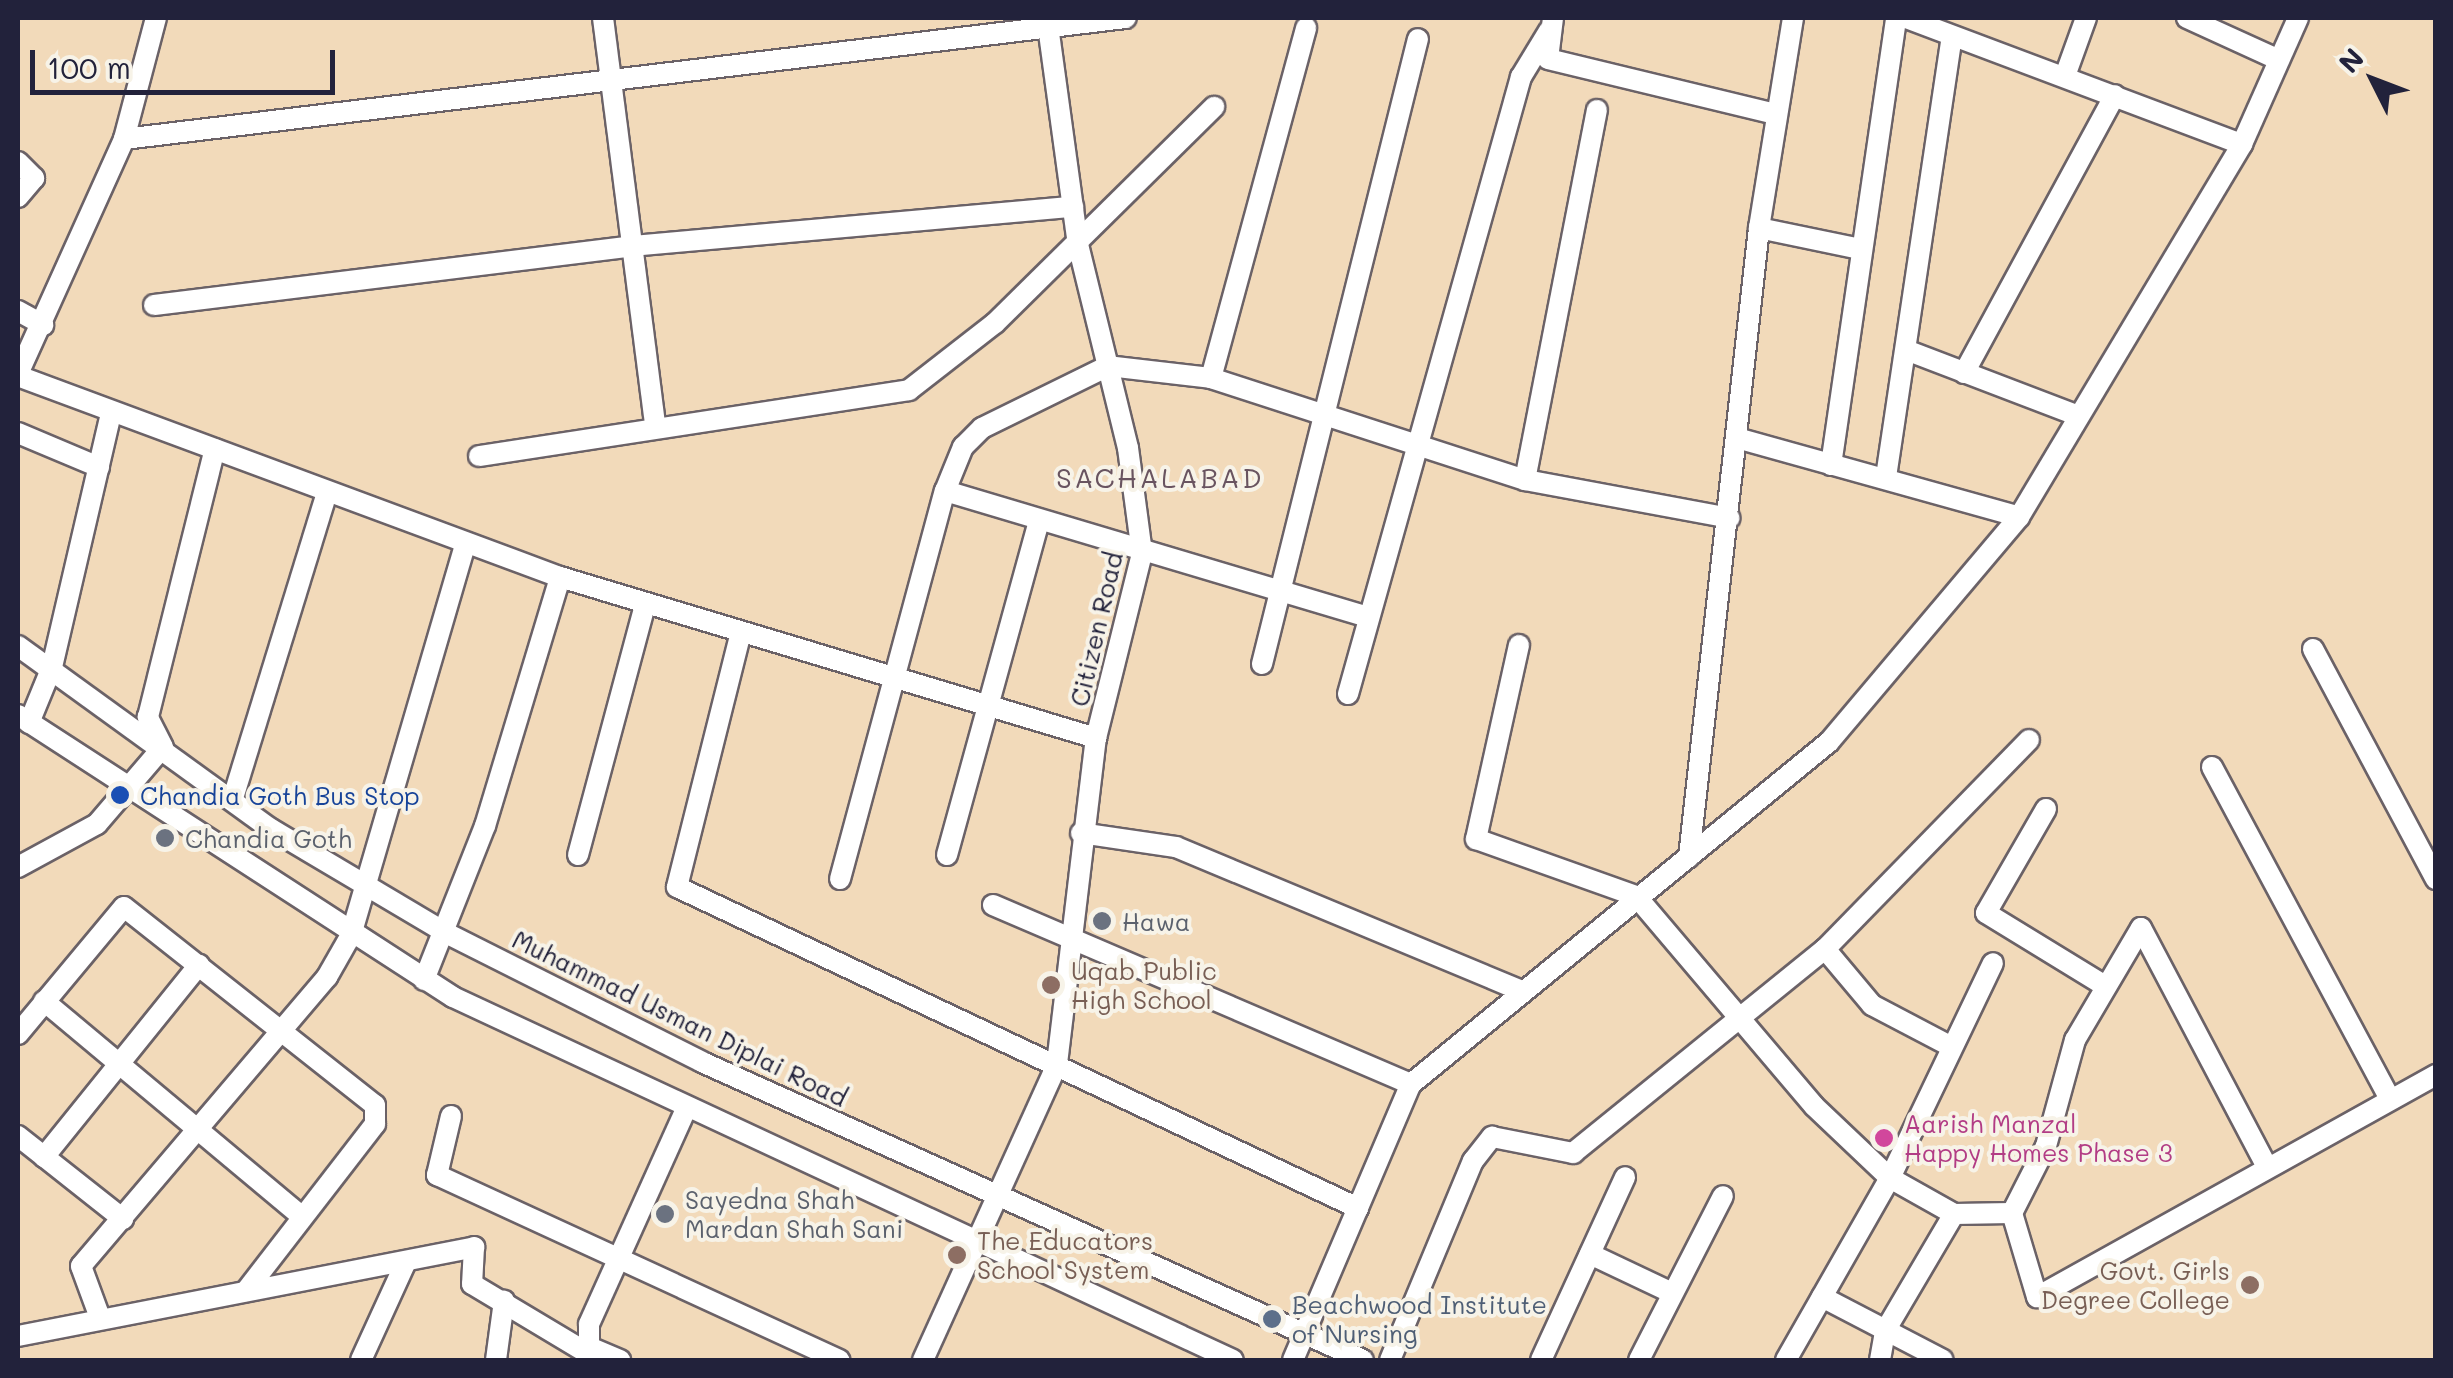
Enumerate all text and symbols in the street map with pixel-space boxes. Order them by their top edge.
scale bar [35,30,340,92]
north arrow [2323,30,2423,130]
text: N [2330,40,2371,80]
text: 100 m [47,47,131,87]
district label: SACHALABAD [1056,460,1264,494]
street label: Citizen Road [1064,549,1128,709]
place label: Chandia Goth Bus Stop [140,780,420,810]
marker: Chandia Goth Bus Stop [109,784,131,806]
place label: Chandia Goth [185,823,352,853]
marker: Chandia Goth [154,827,176,849]
place label: Hawa [1122,906,1190,936]
marker: Hawa [1091,910,1113,932]
street label: Muhammad Usman Diplai Road [508,924,852,1112]
place label: Uqab Public High School [1071,956,1217,1015]
marker: Uqab Public High School [1040,974,1062,996]
place label: Aarish Manzal Happy Homes Phase 3 [1904,1109,2173,1168]
marker: Aarish Manzal Happy Homes Phase 3 [1873,1127,1895,1149]
place label: Sayedna Shah Mardan Shah Sani [685,1185,903,1244]
marker: Sayedna Shah Mardan Shah Sani [654,1203,676,1225]
place label: The Educators School System [977,1226,1153,1285]
marker: The Educators School System [946,1244,968,1266]
place label: Govt. Girls Degree College [2041,1256,2230,1315]
marker: Govt. Girls Degree College [2239,1274,2261,1296]
place label: Beachwood Institute of Nursing [1292,1290,1547,1349]
marker: Beachwood Institute of Nursing [1261,1308,1283,1330]

